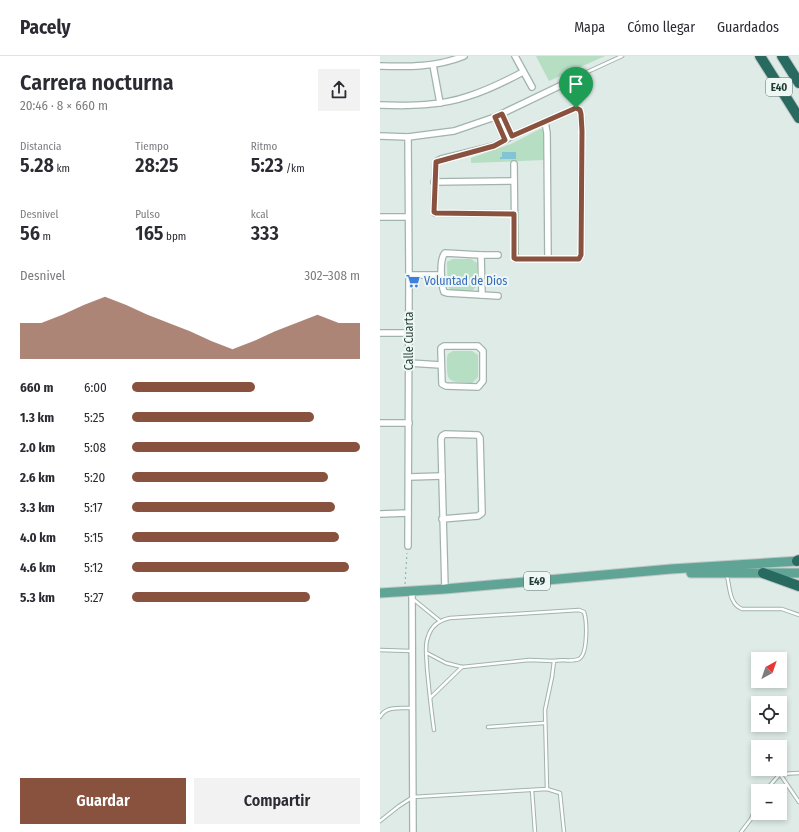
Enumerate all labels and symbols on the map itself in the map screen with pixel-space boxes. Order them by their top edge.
pin [559,67,593,108]
road number: E40 [766,78,792,96]
supermarket icon: Voluntad de Dios [405,273,421,289]
place label: Voluntad de Dios [424,274,507,288]
street label: Calle Cuarta [402,312,416,370]
road number: E49 [524,572,550,590]
north arrow [751,652,787,688]

